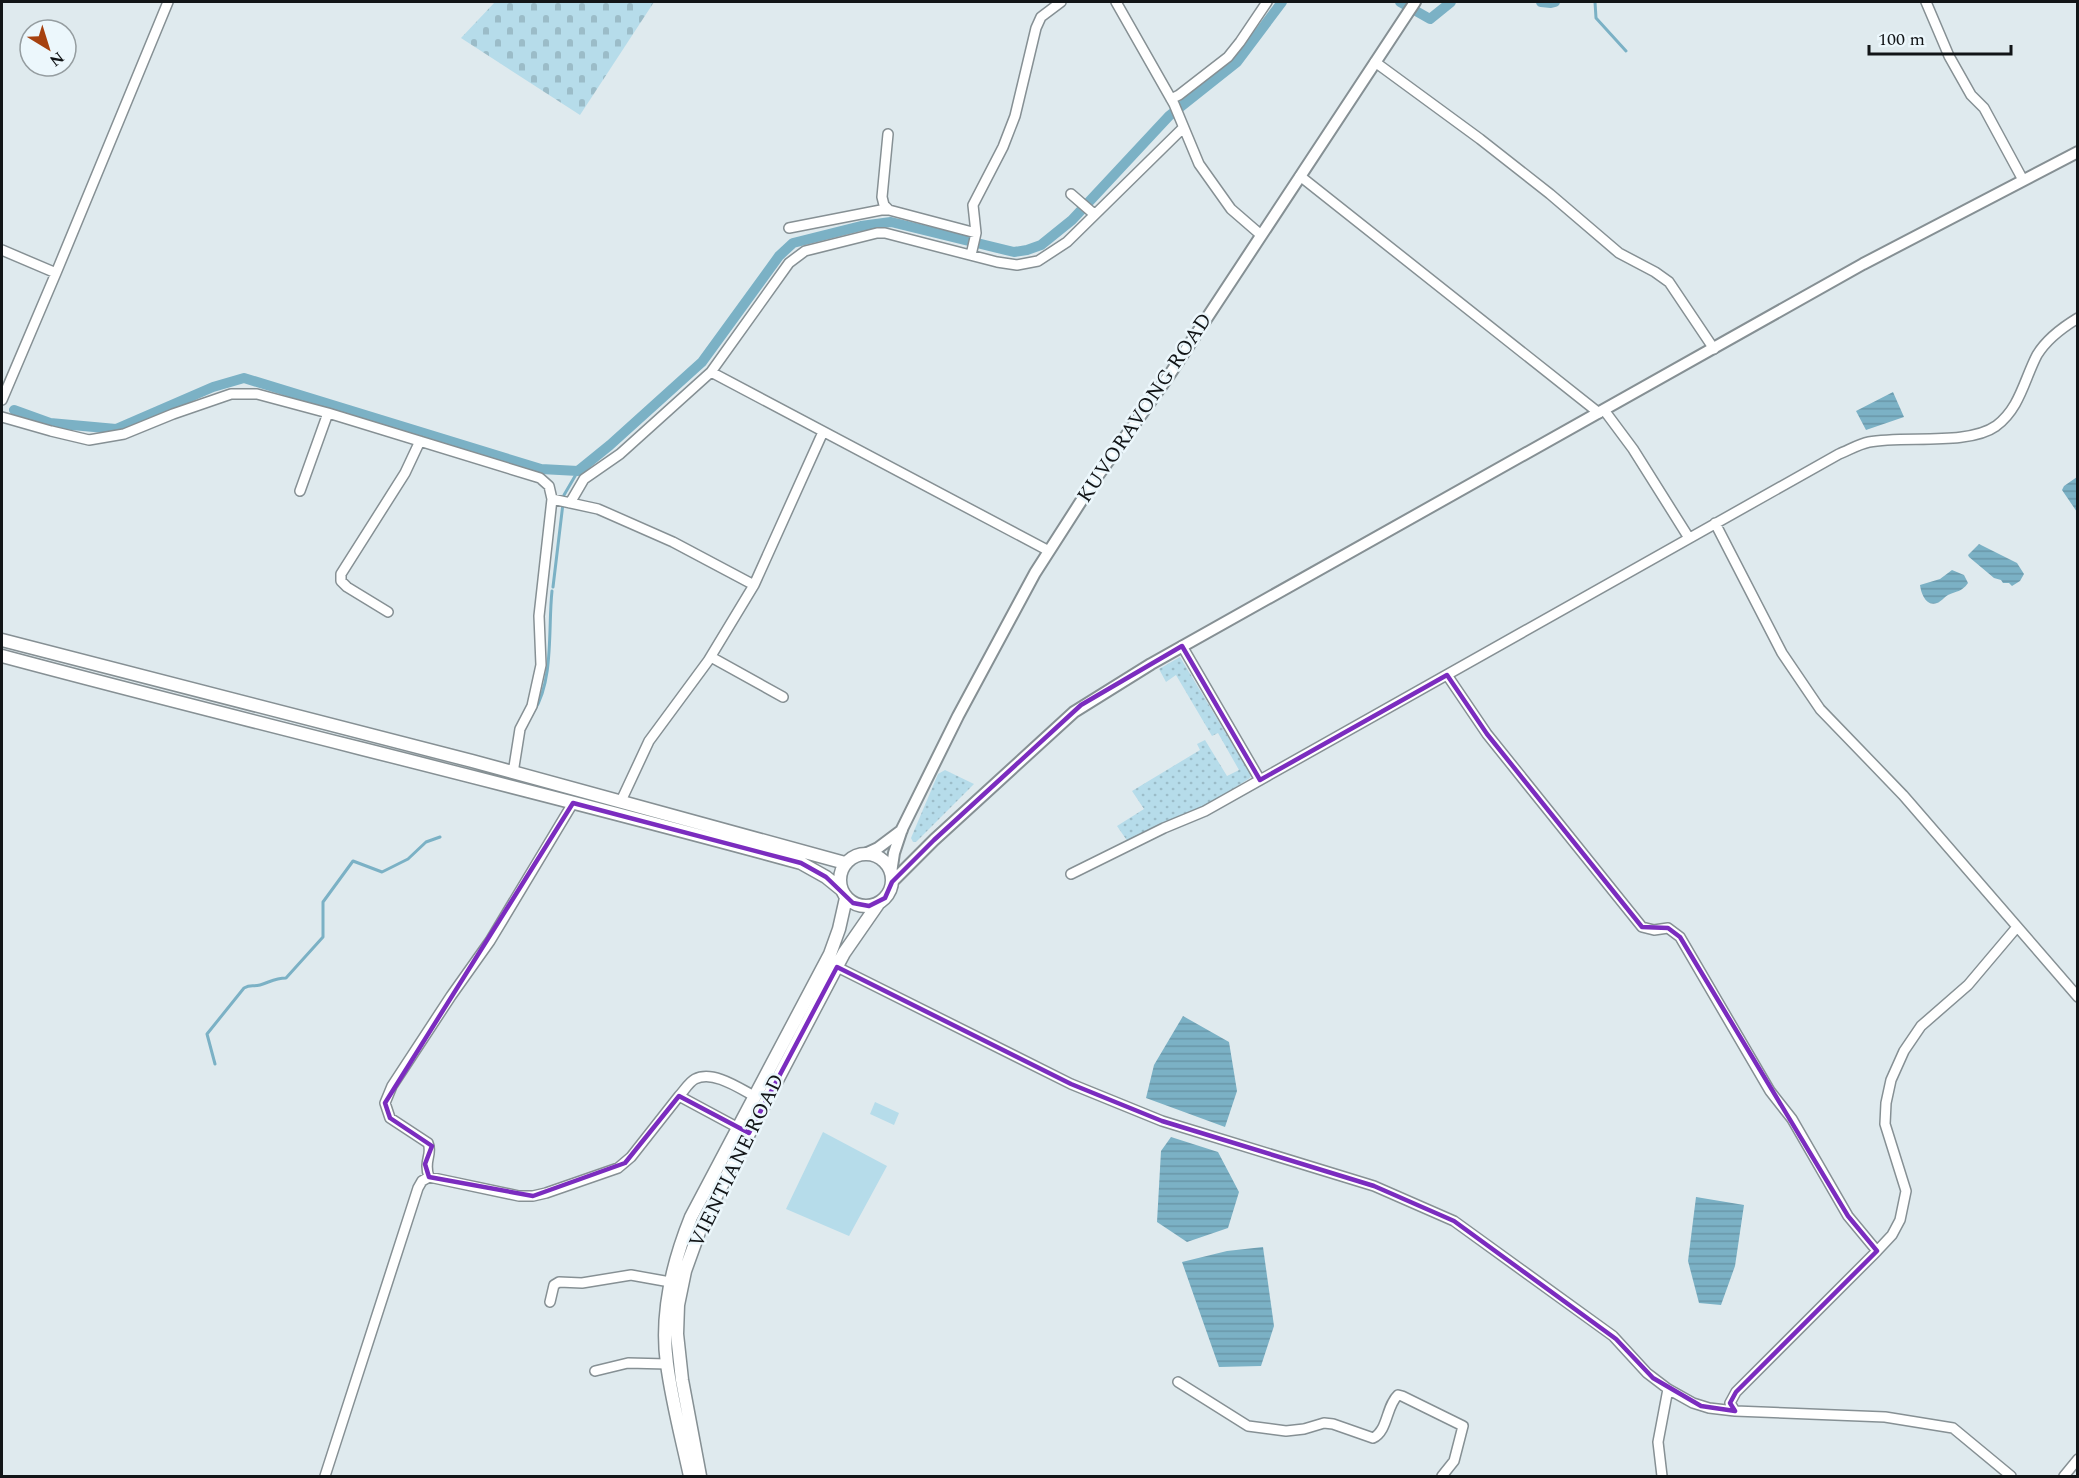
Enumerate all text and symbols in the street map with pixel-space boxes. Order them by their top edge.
north arrow [18,18,78,78]
scale bar [1869,18,2012,56]
text: 100 m [1878,26,1925,53]
text: N [44,46,69,73]
street label: KUVORAVONG ROAD [1069,306,1221,510]
street label: VIENTIANE ROAD [681,1069,793,1253]

